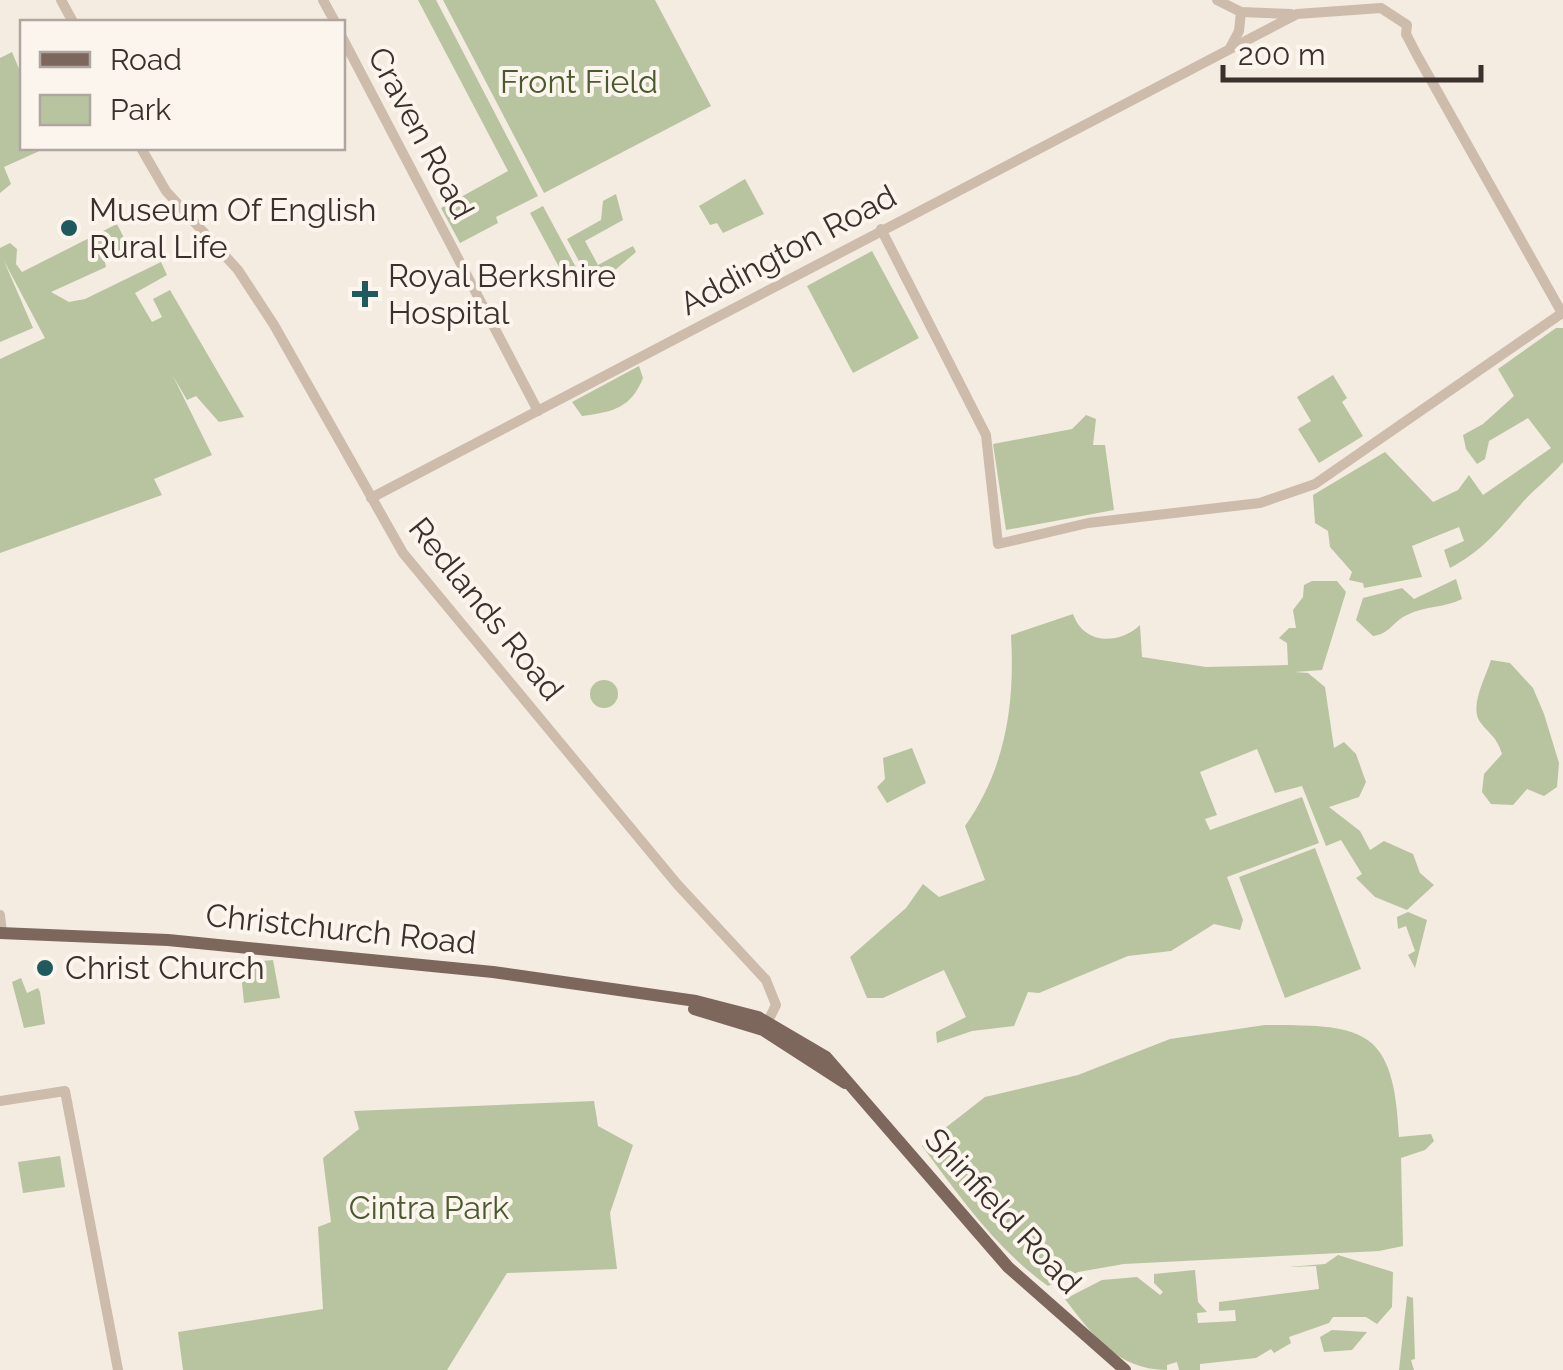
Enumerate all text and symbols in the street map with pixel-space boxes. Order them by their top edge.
legend [20,20,345,150]
scale bar [1223,20,1480,82]
text: 200 m [1238,37,1326,72]
street label: Craven Road [361,41,482,225]
text: Road [110,42,182,77]
park label: Front Field [500,63,658,100]
text: Park [110,92,171,127]
street label: Addington Road [673,177,902,322]
place label: Museum Of English Rural Life [89,191,377,265]
marker: Museum Of English Rural Life [58,217,80,239]
place label: Royal Berkshire Hospital [388,257,616,331]
marker: Royal Berkshire Hospital [352,281,378,307]
street label: Redlands Road [401,510,571,707]
street label: Christchurch Road [204,896,478,961]
place label: Christ Church [65,949,265,986]
marker: Christ Church [34,957,56,979]
street label: Shinfield Road [918,1121,1089,1301]
park label: Cintra Park [349,1189,509,1226]

